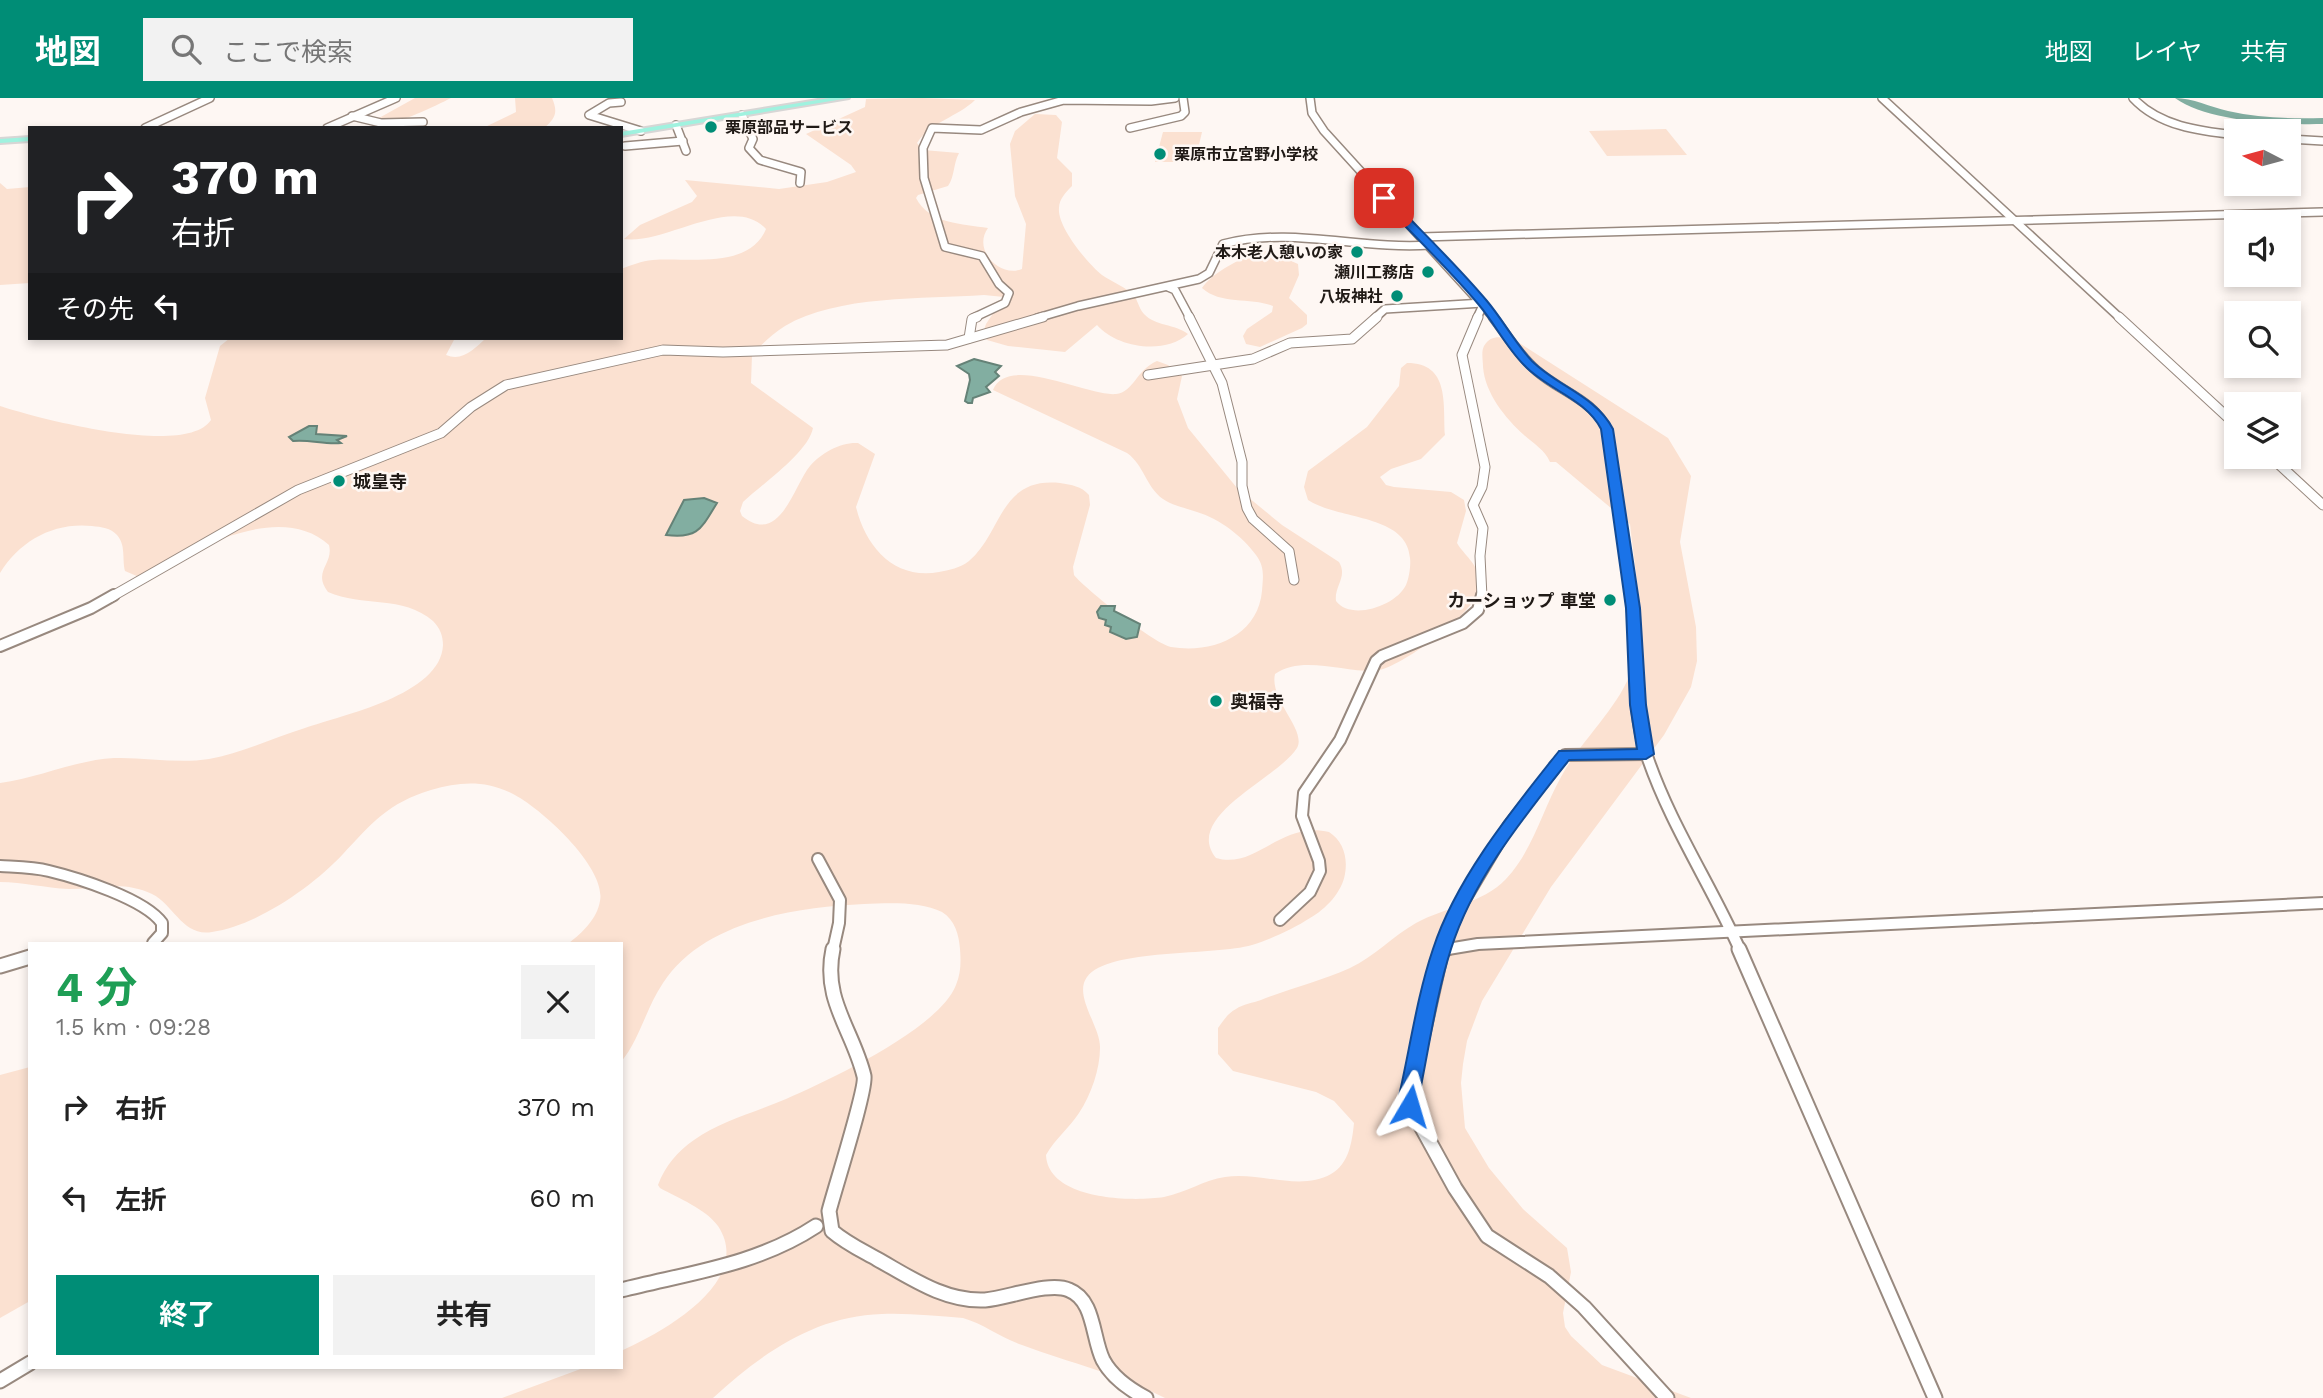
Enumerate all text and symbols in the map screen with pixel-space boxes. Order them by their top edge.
search box [143,18,633,81]
icon: search [167,30,205,68]
text: 地図 [35,32,101,71]
text: ここで検索 [223,37,353,67]
text: 地図 [2045,38,2093,66]
text: レイヤ [2131,38,2202,66]
text: 共有 [2240,38,2288,66]
place label: 栗原部品サービス [725,118,853,137]
marker: 栗原部品サービス [703,119,719,135]
north arrow [2224,119,2301,196]
map controls [2224,119,2301,469]
place label: 栗原市立宮野小学校 [1174,145,1318,164]
marker: 栗原市立宮野小学校 [1152,146,1168,162]
text: 370 m [171,148,319,206]
icon: right [56,154,147,245]
pin [1354,168,1414,228]
icon: arrive [1365,179,1403,217]
button: sound [2224,210,2301,287]
text: 右折 [171,214,235,252]
place label: 本木老人憩いの家 [1215,243,1343,262]
marker: 本木老人憩いの家 [1349,244,1365,260]
place label: 瀬川工務店 [1334,263,1414,282]
marker: 瀬川工務店 [1420,264,1436,280]
icon: left [148,287,186,325]
place label: 八坂神社 [1319,287,1383,306]
marker: 八坂神社 [1389,288,1405,304]
text: その先 [56,294,134,324]
button: search [2224,301,2301,378]
button: layers [2224,392,2301,469]
place label: 城皇寺 [353,471,407,492]
marker: 城皇寺 [331,473,347,489]
place label: カーショップ 車堂 [1447,590,1596,611]
marker: カーショップ 車堂 [1602,592,1618,608]
place label: 奥福寺 [1230,691,1284,712]
marker: 奥福寺 [1208,693,1224,709]
text: 4 分 [56,963,137,1012]
button: close [521,965,595,1039]
text: 1.5 km · 09:28 [56,1014,211,1041]
position arrow [1373,1069,1447,1143]
icon: right [56,1088,94,1126]
text: 370 m [517,1092,595,1122]
text: 右折 [115,1094,167,1124]
icon: left [56,1179,94,1217]
text: 60 m [529,1183,595,1213]
text: 左折 [115,1185,167,1215]
button: 終了 [56,1275,319,1355]
button: 共有 [333,1275,595,1355]

